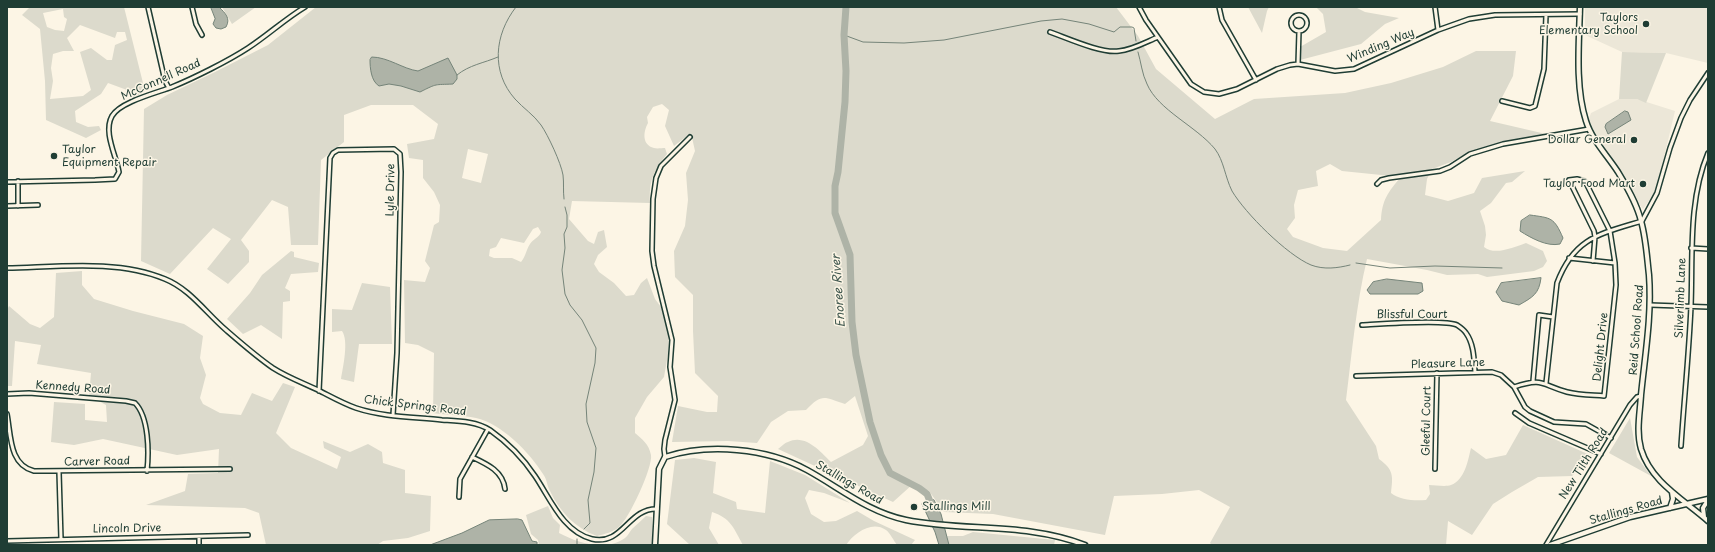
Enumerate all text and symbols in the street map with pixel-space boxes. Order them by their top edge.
place label: Taylors Elementary School [1539,11,1638,37]
marker: Taylors Elementary School [1641,19,1651,29]
street label: Winding Way [1346,26,1416,66]
street label: McConnell Road [119,56,203,104]
place label: Dollar General [1547,133,1626,147]
marker: Dollar General [1629,135,1639,145]
place label: Taylor Equipment Repair [62,143,157,169]
marker: Taylor Equipment Repair [49,151,59,161]
street label: Lyle Drive [384,164,398,216]
place label: Taylor Food Mart [1543,177,1635,191]
marker: Taylor Food Mart [1638,179,1648,189]
water label: Enoree River [829,254,849,328]
street label: Silverlimb Lane [1673,257,1689,339]
street label: Reid School Road [1627,284,1647,376]
street label: Blissful Court [1376,308,1448,322]
street label: Delight Drive [1591,312,1611,382]
street label: Pleasure Lane [1411,356,1485,372]
street label: Kennedy Road [35,379,111,397]
street label: Gleeful Court [1420,386,1434,456]
street label: Chick Springs Road [363,393,467,419]
street label: New Tilth Road [1557,426,1611,502]
street label: Carver Road [64,455,130,469]
street label: Stallings Road [813,458,885,508]
street label: Stallings Road [1588,494,1664,528]
place label: Stallings Mill [922,500,991,514]
marker: Stallings Mill [909,502,919,512]
street label: Lincoln Drive [93,522,161,536]

